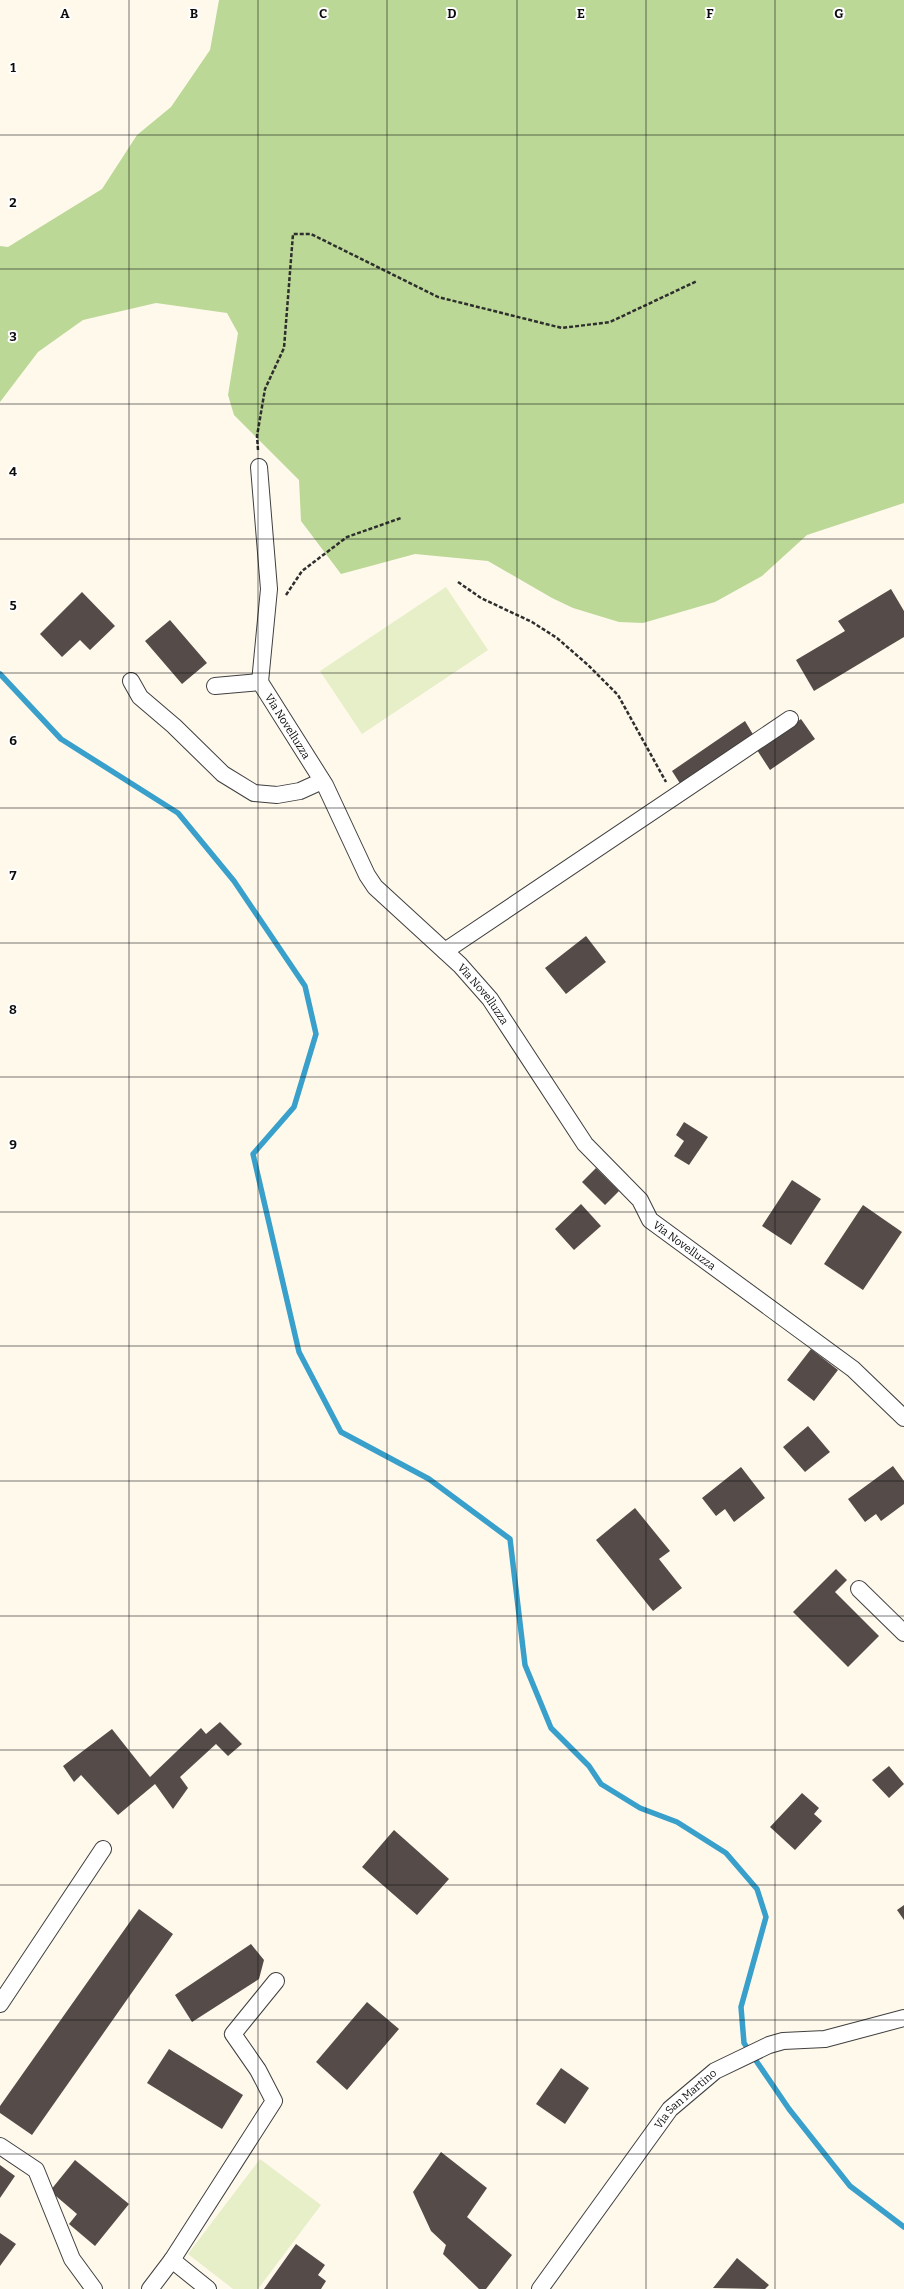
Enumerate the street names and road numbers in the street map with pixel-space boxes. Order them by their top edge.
street label: Via Novelluzza [262,691,313,761]
street label: Via Novelluzza [455,961,511,1027]
street label: Via Novelluzza [650,1218,718,1273]
street label: Via San Martino [652,2067,719,2131]

